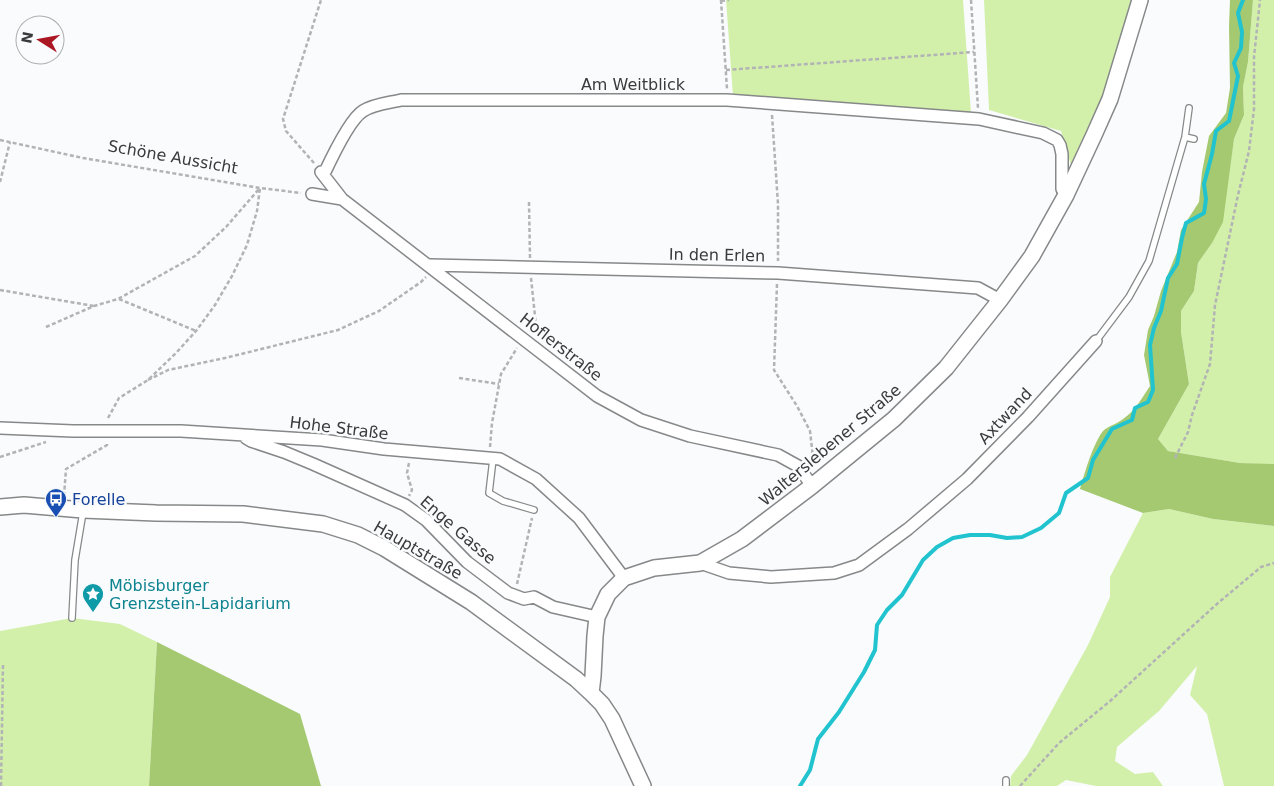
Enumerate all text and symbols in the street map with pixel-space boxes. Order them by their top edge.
north arrow [15,15,65,65]
text: N [18,30,36,45]
street label: Am Weitblick [581,75,686,94]
street label: Schöne Aussicht [107,136,239,178]
street label: In den Erlen [669,245,765,265]
street label: Hoflerstraße [516,309,606,385]
street label: Walterslebener Straße [755,380,905,510]
street label: Axtwand [974,384,1036,448]
street label: Hohe Straße [288,413,390,443]
bus stop icon: Forelle [44,487,68,518]
place label: Forelle [72,490,125,509]
street label: Enge Gasse [416,492,500,568]
street label: Hauptstraße [370,517,466,583]
place label: Möbisburger Grenzstein-Lapidarium [109,576,291,613]
place icon: Möbisburger Grenzstein-Lapidarium [81,582,105,613]

